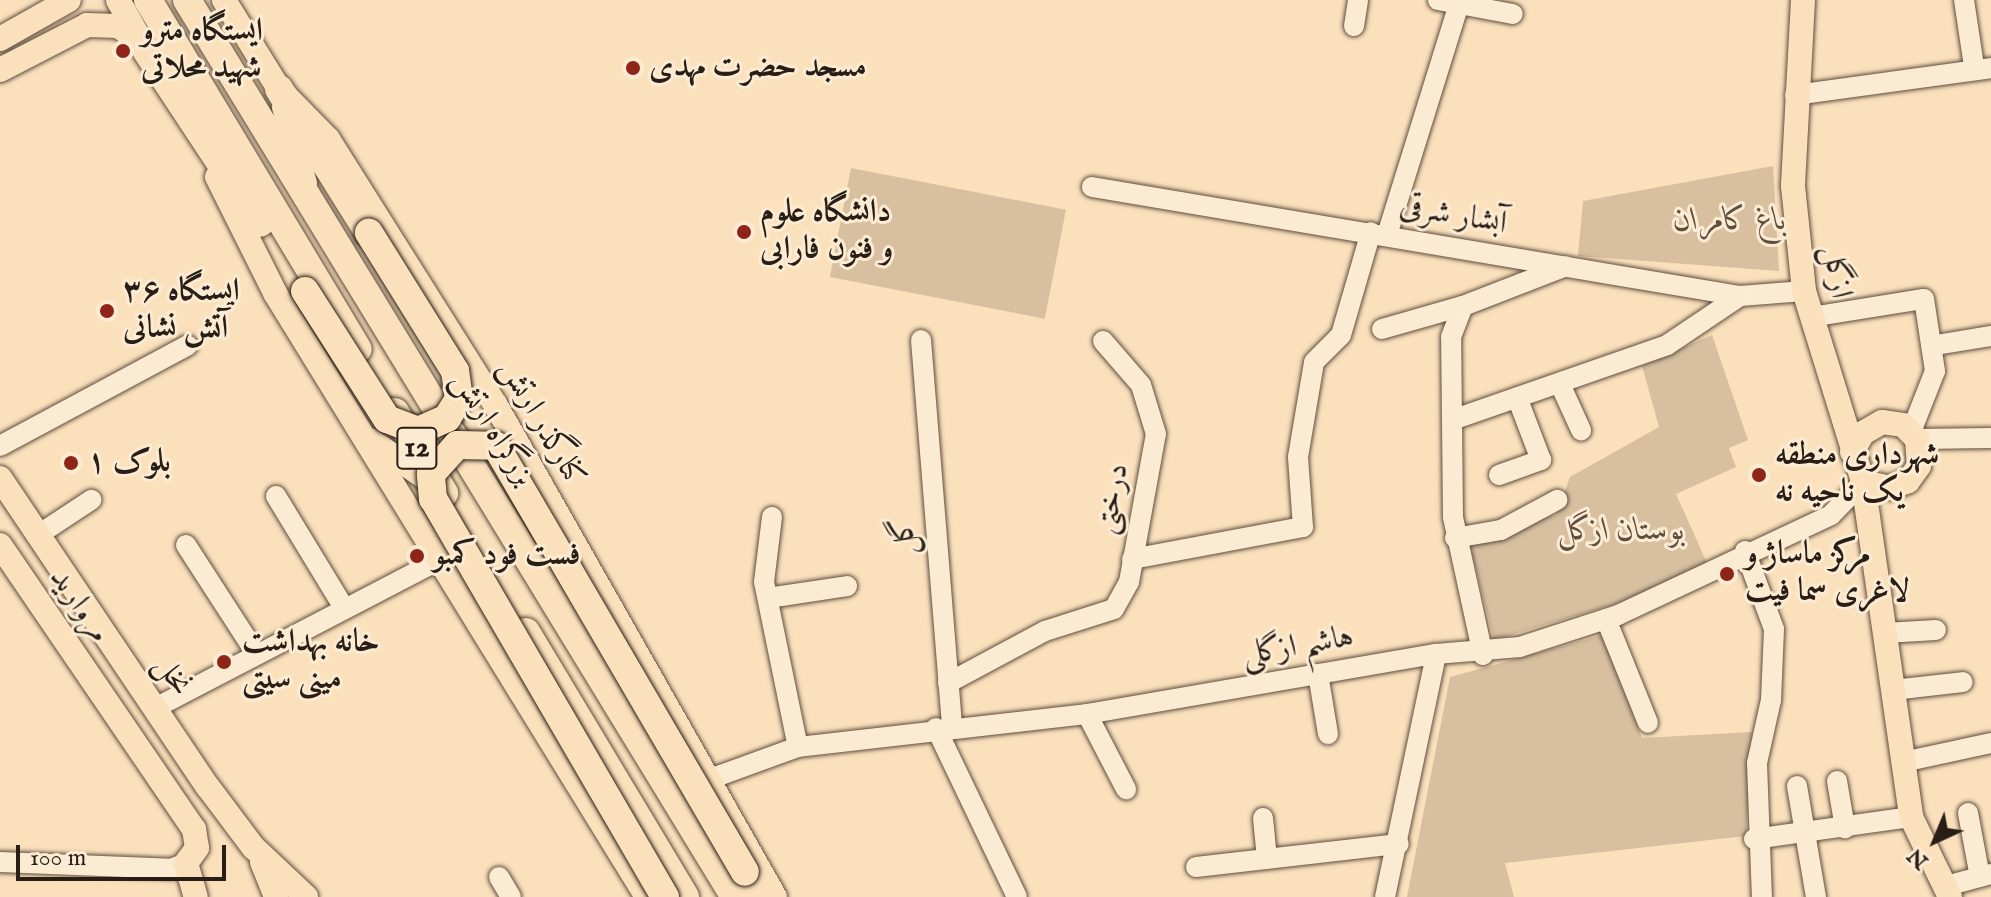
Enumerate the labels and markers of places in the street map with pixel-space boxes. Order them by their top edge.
place label: ایستگاه مترو شهید محلاتی [141,14,263,89]
marker: ایستگاه مترو شهید محلاتی [112,40,134,62]
place label: مسجد حضرت مهدی [649,49,867,87]
marker: مسجد حضرت مهدی [624,59,642,77]
place label: دانشگاه علوم و فنون فارابی [760,195,893,270]
marker: دانشگاه علوم و فنون فارابی [735,223,753,241]
place label: ایستگاه ۳۶ آتش نشانی [123,274,240,349]
marker: ایستگاه ۳۶ آتش نشانی [98,302,116,320]
place label: شهرداری منطقه یک ناحیه نه [1775,438,1939,513]
place label: ۱ بلوک [87,444,171,482]
marker: ۱ بلوک [62,454,80,472]
marker: شهرداری منطقه یک ناحیه نه [1750,466,1768,484]
place label: فست فود کمبو [433,537,581,575]
place label: مرکز ماساژ و لاغری سما فیت [1745,537,1910,612]
marker: فست فود کمبو [408,547,426,565]
marker: مرکز ماساژ و لاغری سما فیت [1716,563,1738,585]
place label: خانه بهداشت مینی سیتی [242,625,379,700]
marker: خانه بهداشت مینی سیتی [213,651,235,673]

